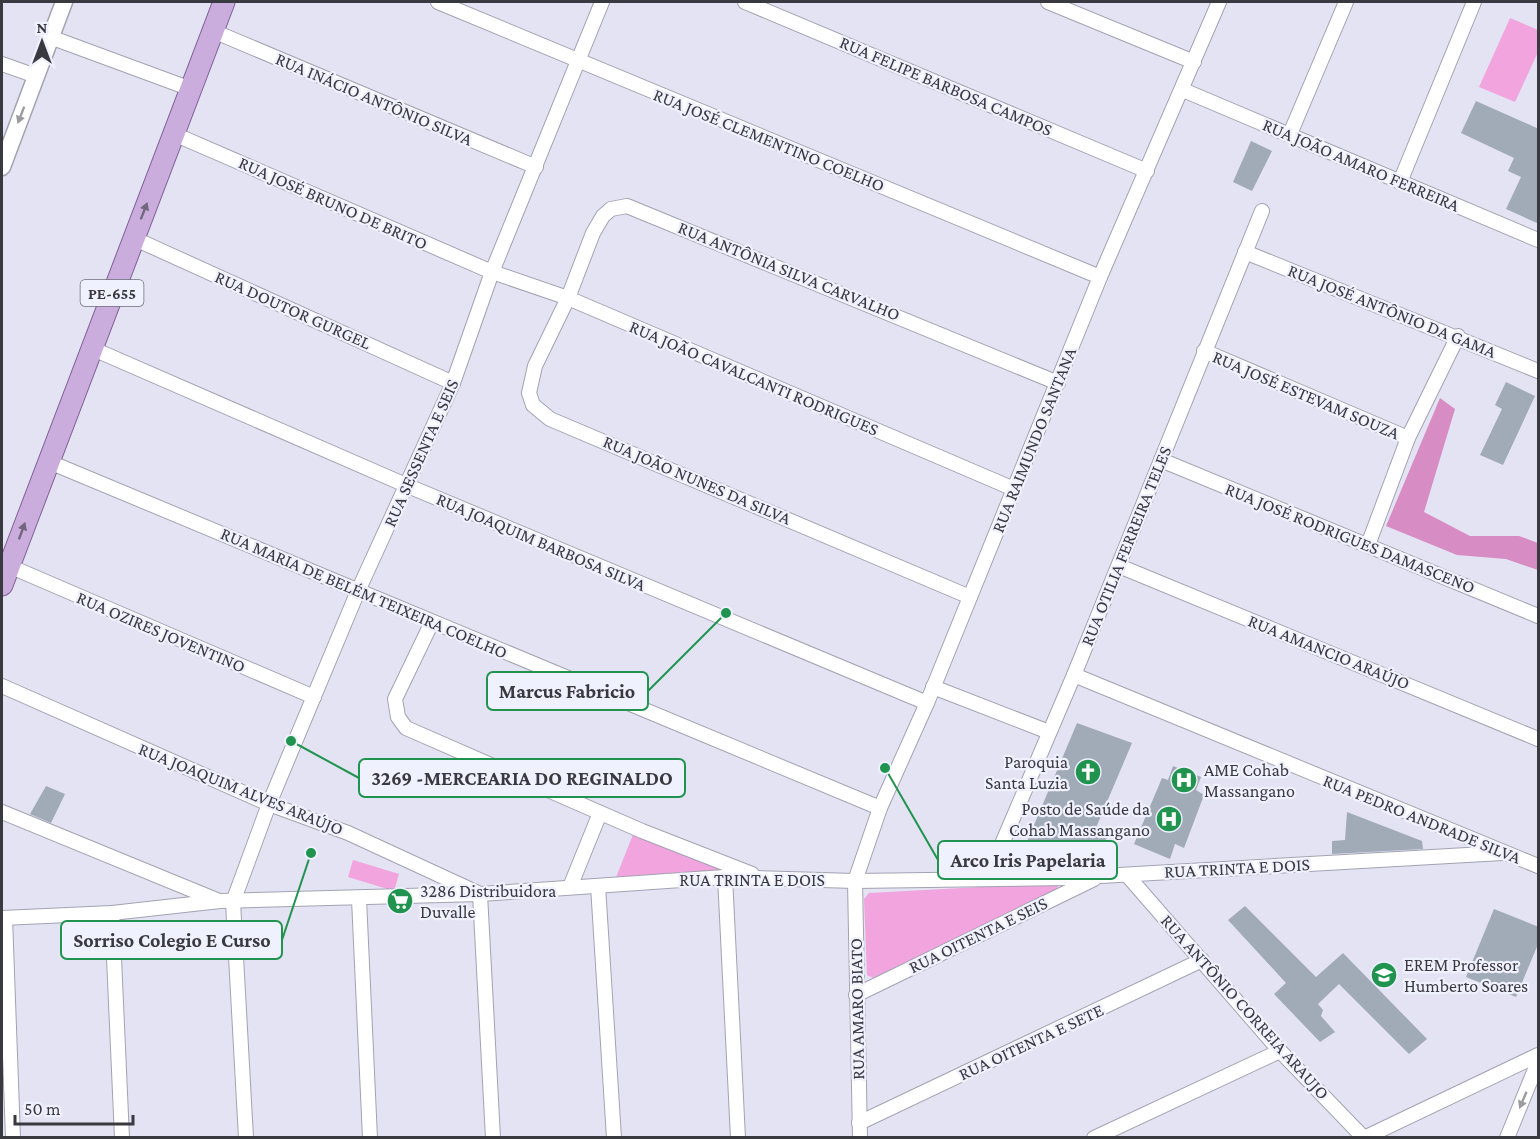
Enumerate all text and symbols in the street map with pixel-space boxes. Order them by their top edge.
north arrow [12,12,72,72]
text: N [37,19,48,36]
street label: RUA FELIPE BARBOSA CAMPOS [837,32,1055,140]
street label: RUA INÁCIO ANTÔNIO SILVA [273,48,476,150]
street label: RUA JOSÉ CLEMENTINO COELHO [651,84,887,196]
one-way arrow [16,106,25,124]
street label: RUA JOÃO AMARO FERREIRA [1260,114,1463,216]
street label: RUA JOSÉ BRUNO DE BRITO [236,152,430,254]
one-way arrow [139,202,149,220]
street label: RUA ANTÔNIA SILVA CARVALHO [675,217,903,325]
street label: RUA JOSÉ ANTÔNIO DA GAMA [1285,260,1500,362]
street label: RUA DOUTOR GURGEL [212,267,374,353]
road number: PE-655 [80,280,144,306]
street label: RUA JOÃO CAVALCANTI RODRIGUES [627,316,881,440]
street label: RUA RAIMUNDO SANTANA [988,344,1081,535]
street label: RUA JOSÉ ESTEVAM SOUZA [1210,347,1403,444]
street label: RUA SESSENTA E SEIS [379,376,463,530]
street label: RUA JOÃO NUNES DA SILVA [600,431,795,529]
street label: RUA OTILIA FERREIRA TELES [1077,443,1175,649]
street label: RUA JOSÉ RODRIGUES DAMASCENO [1222,479,1478,597]
street label: RUA JOAQUIM BARBOSA SILVA [433,489,649,596]
one-way arrow [17,521,27,539]
street label: RUA MARIA DE BELÉM TEIXEIRA COELHO [218,523,510,663]
street label: RUA OZIRES JOVENTINO [74,587,248,677]
street label: RUA AMANCIO ARAÚJO [1245,610,1413,694]
callout: Marcus Fabricio [487,672,648,710]
text: Marcus Fabricio [499,680,635,702]
street label: RUA JOAQUIM ALVES ARAÚJO [136,739,346,839]
place label: Paroquia Santa Luzia [985,752,1068,793]
church icon: Paroquia Santa Luzia [1073,757,1103,787]
callout: 3269 -MERCEARIA DO REGINALDO [359,759,685,797]
place label: AME Cohab Massangano [1204,760,1295,801]
hospital icon: AME Cohab Massangano [1169,765,1199,795]
text: 3269 -MERCEARIA DO REGINALDO [371,767,673,789]
street label: RUA PEDRO ANDRADE SILVA [1320,770,1524,868]
place label: Posto de Saúde da Cohab Massangano [1009,799,1150,840]
hospital icon: Posto de Saúde da Cohab Massangano [1154,804,1184,834]
callout: Arco Iris Papelaria [938,841,1117,879]
text: Arco Iris Papelaria [949,849,1106,871]
street label: RUA TRINTA E DOIS [1164,854,1310,882]
street label: RUA TRINTA E DOIS [679,870,825,890]
place label: 3286 Distribuidora Duvalle [420,881,556,922]
supermarket icon: 3286 Distribuidora Duvalle [385,886,415,916]
street label: RUA OITENTA E SEIS [905,893,1051,977]
street label: RUA ANTÔNIO CORREIA ARAUJO [1157,911,1333,1103]
callout: Sorriso Colegio E Curso [61,921,282,959]
text: Sorriso Colegio E Curso [73,929,271,951]
street label: RUA AMARO BIATO [846,938,868,1080]
place label: EREM Professor Humberto Soares [1404,955,1528,996]
school or university icon: EREM Professor Humberto Soares [1369,960,1399,990]
street label: RUA OITENTA E SETE [955,1000,1107,1084]
scale bar [15,1088,134,1126]
one-way arrow [1517,1091,1527,1109]
text: 50 m [24,1099,61,1119]

